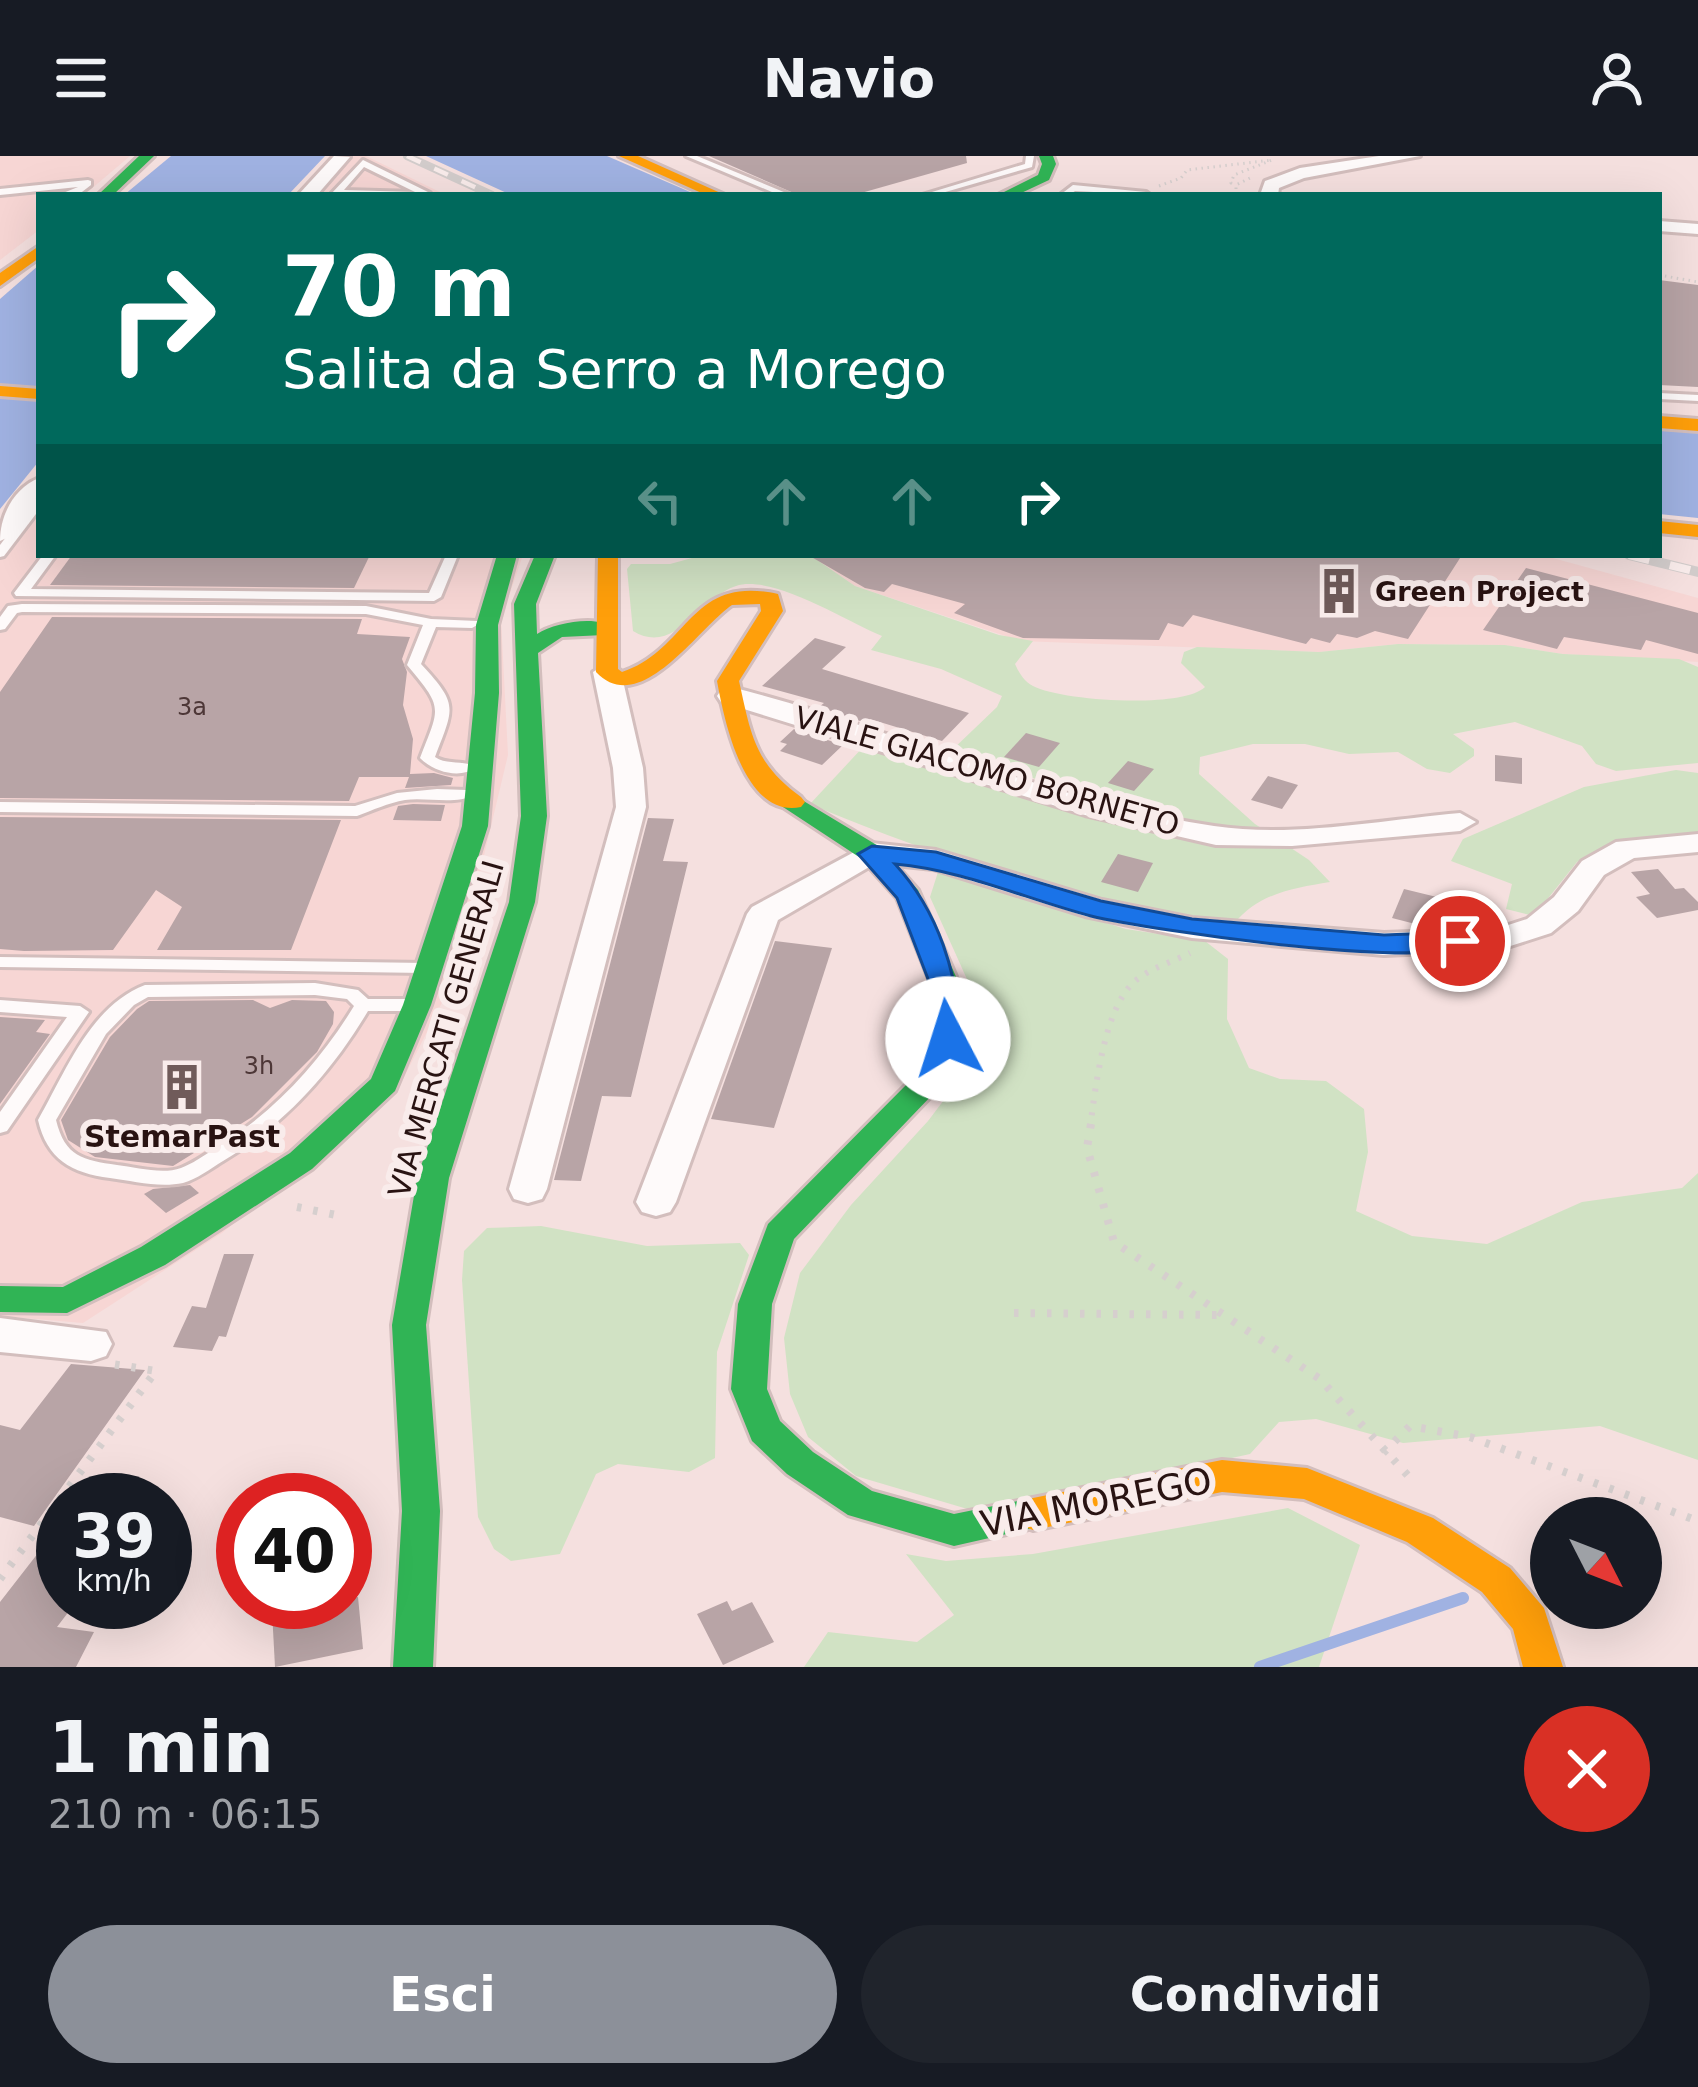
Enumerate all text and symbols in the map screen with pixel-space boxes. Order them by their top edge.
icon: menu [48,45,114,111]
icon: person [1584,45,1650,111]
text: Navio [763,47,935,110]
text: 70 m [282,238,516,336]
icon: right [84,240,240,396]
text: Salita da Serro a Morego [282,338,947,401]
icon: left [627,468,693,534]
icon: ahead [753,468,819,534]
icon: ahead [879,468,945,534]
icon: right [1005,468,1071,534]
building icon: Green Project [1314,566,1364,616]
place label: Green Project [1375,576,1584,607]
house number: 3a [177,693,207,721]
street label: VIALE GIACOMO BORNETO [791,699,1183,843]
street label: VIA MERCATI GENERALI [381,857,511,1201]
pin [1409,890,1511,992]
icon: arrive [1427,908,1493,974]
position arrow [885,976,1011,1102]
house number: 3h [244,1052,274,1080]
building icon: StemarPast [157,1062,207,1112]
place label: StemarPast [84,1119,280,1154]
street label: VIA MOREGO [977,1459,1215,1545]
speed limit sign: 40 [216,1473,372,1629]
north arrow [1530,1497,1662,1629]
map controls [1530,1497,1662,1629]
text: 39 [72,1501,156,1571]
text: km/h [76,1563,152,1598]
text: 1 min [48,1705,274,1789]
button: close [1524,1706,1650,1832]
text: 210 m · 06:15 [48,1792,322,1837]
button: Esci [48,1925,837,2063]
button: Condividi [861,1925,1650,2063]

